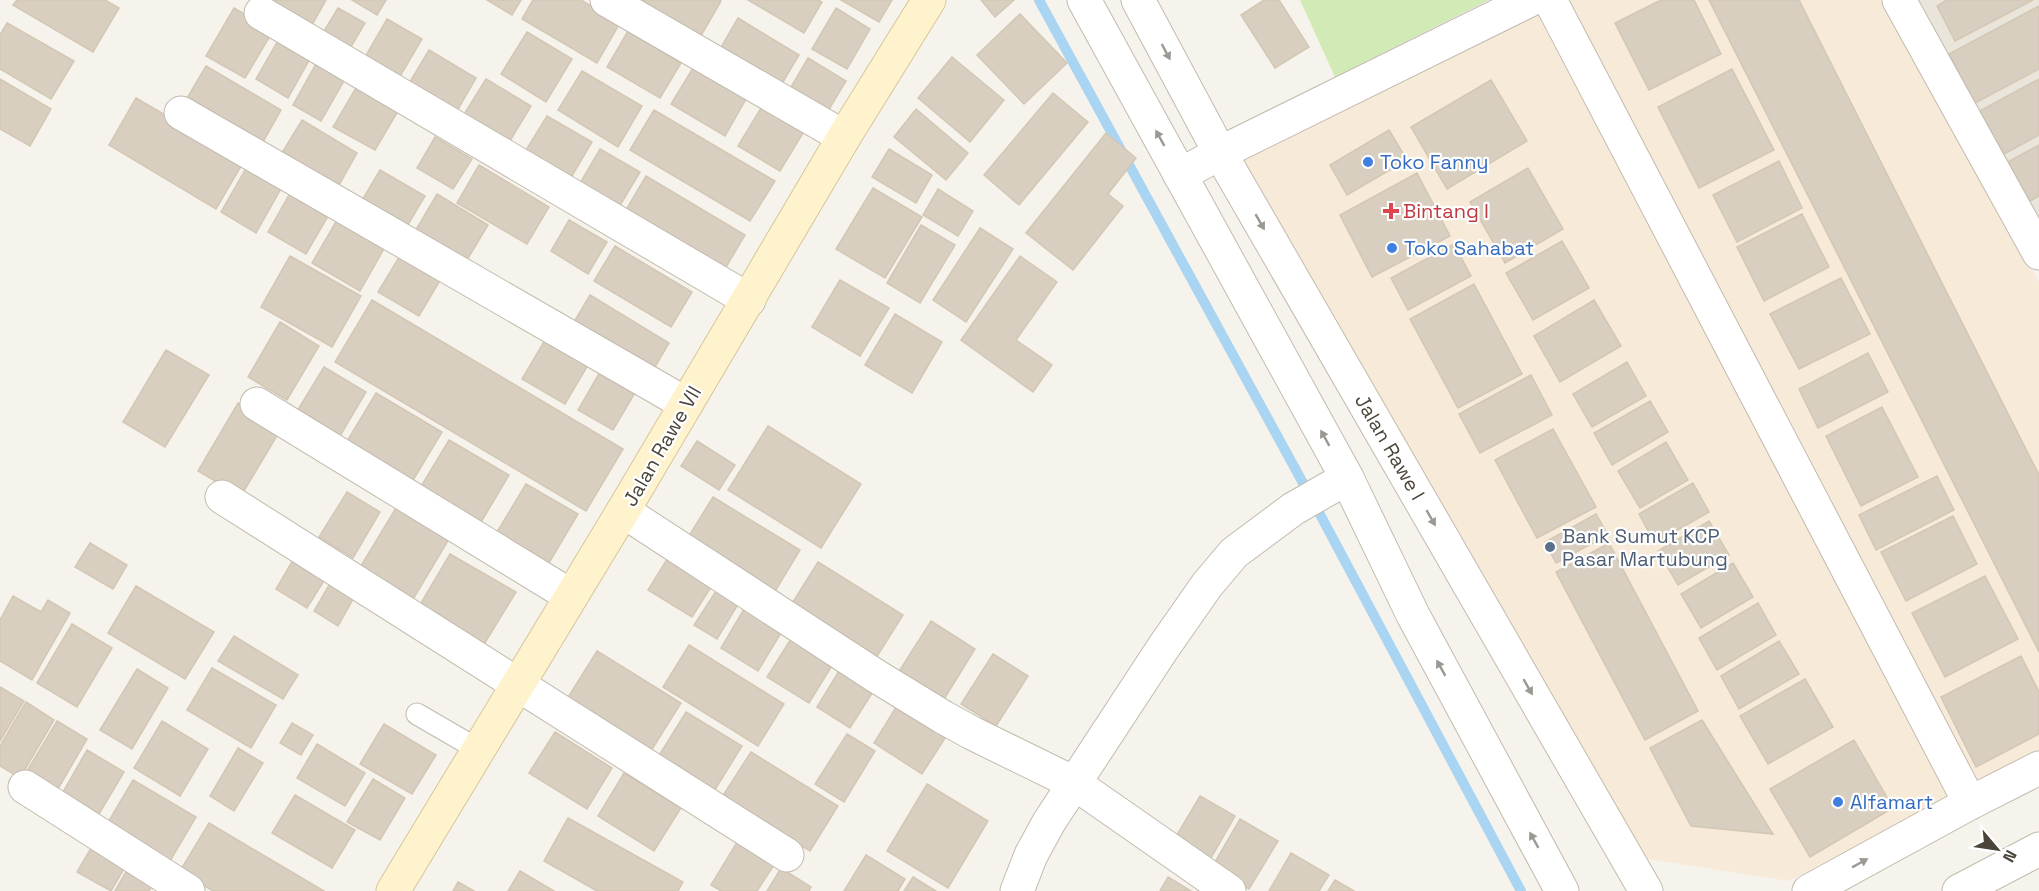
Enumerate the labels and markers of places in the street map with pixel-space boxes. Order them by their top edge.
place label: Toko Fanny [1380,149,1489,175]
marker: Toko Fanny [1361,155,1375,169]
place label: Bintang I [1403,198,1489,224]
marker: Bintang I [1384,204,1398,218]
place label: Toko Sahabat [1404,235,1534,261]
marker: Toko Sahabat [1385,241,1399,255]
place label: Bank Sumut KCP Pasar Martubung [1562,523,1728,572]
marker: Bank Sumut KCP Pasar Martubung [1543,540,1557,554]
place label: Alfamart [1850,789,1933,815]
marker: Alfamart [1831,795,1845,809]

